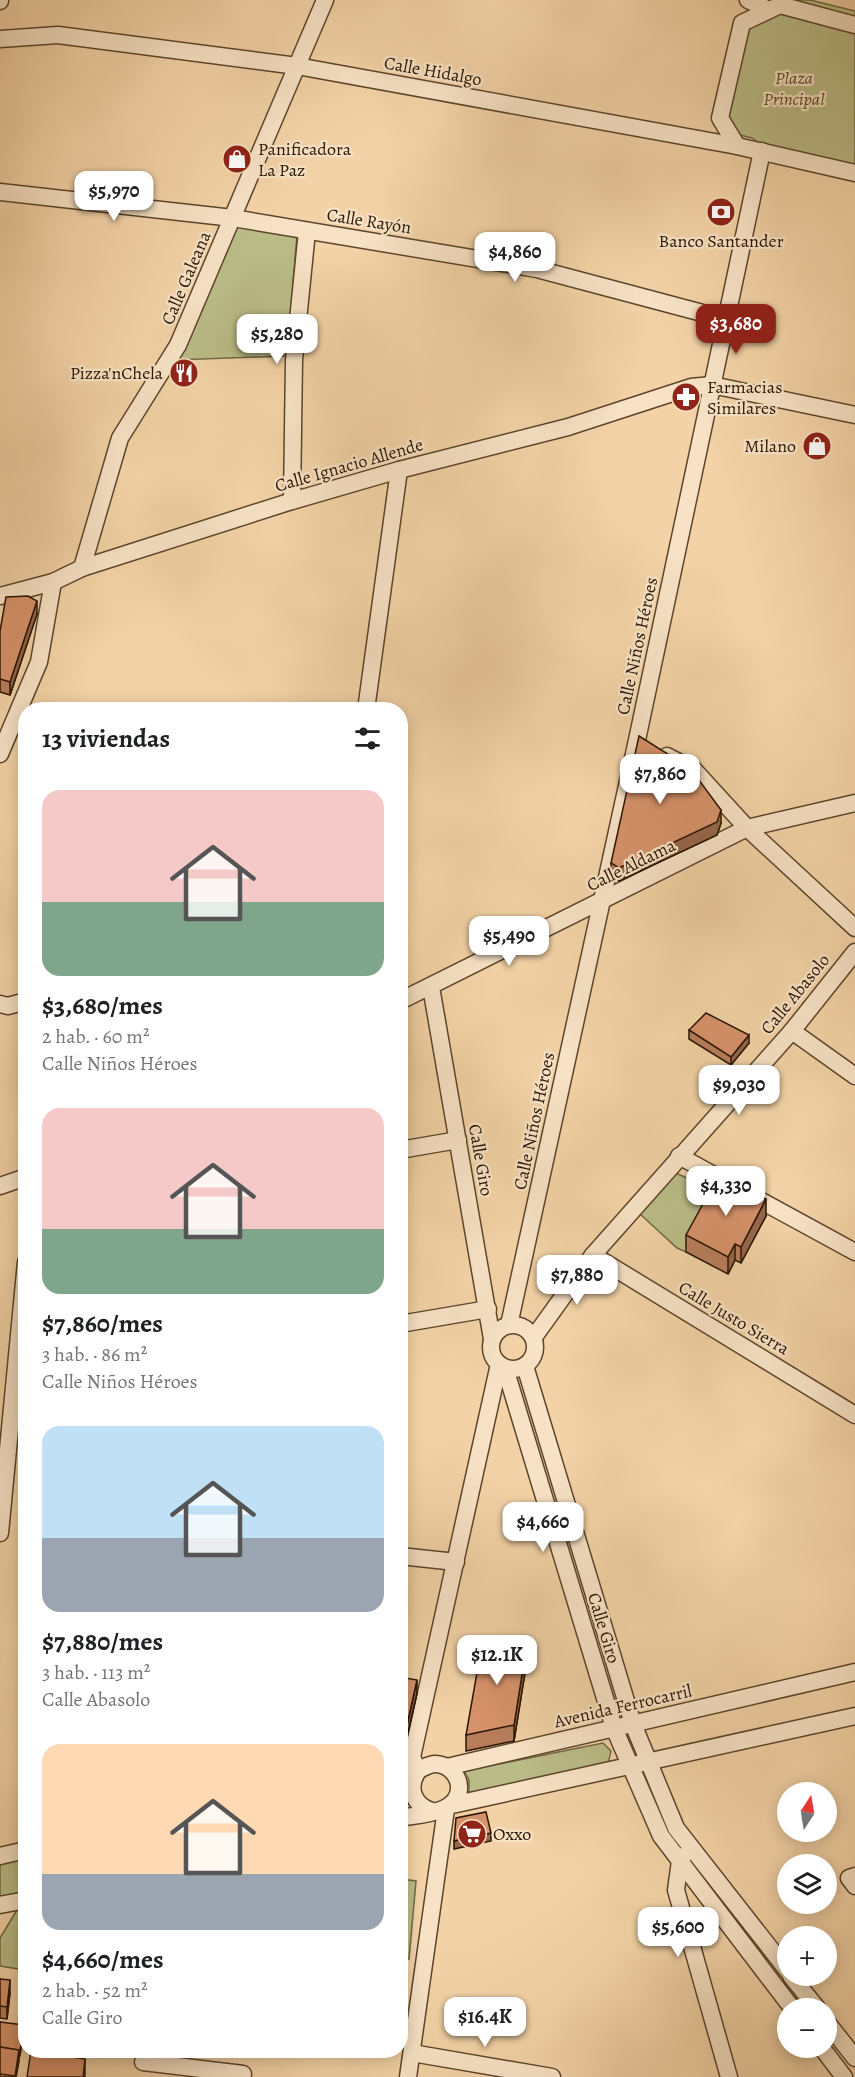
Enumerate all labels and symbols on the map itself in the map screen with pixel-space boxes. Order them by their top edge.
street label: Calle Hidalgo [382,51,484,91]
park label: Plaza Principal [763,66,825,111]
place label: Panificadora La Paz [258,137,352,182]
shop icon: Panificadora La Paz [221,143,253,175]
pin: $5,970 [65,171,163,222]
bank icon: Banco Santander [705,196,737,228]
street label: Calle Rayón [325,202,413,240]
street label: Calle Galeana [156,227,217,328]
place label: Banco Santander [658,229,784,253]
pin: $4,860 [466,232,564,283]
pin: $3,680 [687,304,785,355]
pin: $5,280 [228,314,326,365]
restaurant icon: Pizza'nChela [168,357,200,389]
place label: Pizza'nChela [70,361,164,385]
place label: Farmacias Similares [707,375,782,420]
pharmacy icon: Farmacias Similares [670,381,702,413]
shop icon: Milano [801,430,833,462]
street label: Calle Ignacio Allende [272,432,426,498]
place label: Milano [744,434,796,458]
street label: Calle Niños Héroes [611,575,663,717]
pin: $7,860 [611,754,709,805]
street label: Calle Aldama [583,833,680,897]
pin: $5,490 [460,916,558,967]
street label: Calle Abasolo [755,949,835,1039]
street label: Calle Niños Héroes [508,1050,560,1192]
pin: $9,030 [690,1065,788,1116]
street label: Calle Giro [463,1122,499,1198]
pin: $4,330 [677,1166,775,1217]
pin: $7,880 [528,1255,626,1306]
street label: Calle Justo Sierra [674,1275,794,1361]
pin: $4,660 [494,1502,592,1553]
street label: Calle Giro [582,1590,626,1666]
pin: $12.1K [448,1635,546,1686]
street label: Avenida Ferrocarril [551,1678,695,1734]
north arrow [777,1782,837,1842]
supermarket icon: Oxxo [456,1818,488,1850]
place label: Oxxo [493,1822,531,1846]
pin: $5,600 [629,1907,727,1958]
pin: $16.4K [436,1997,534,2048]

